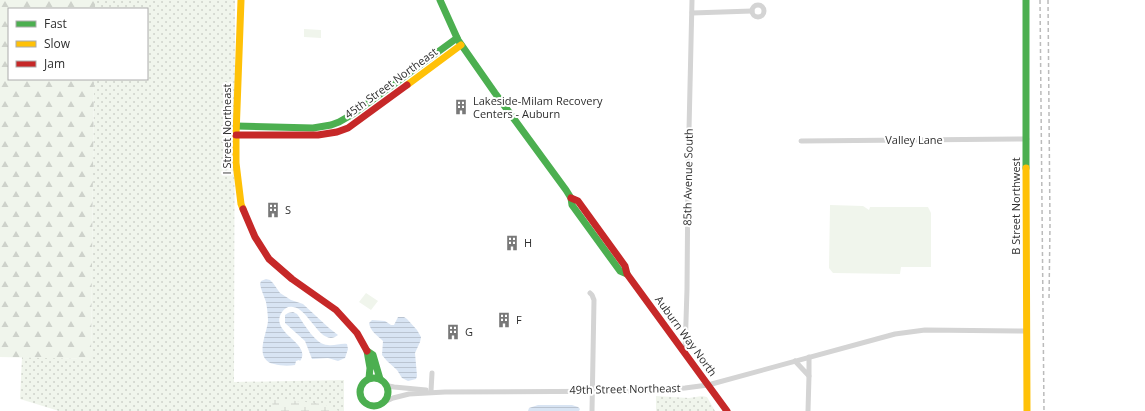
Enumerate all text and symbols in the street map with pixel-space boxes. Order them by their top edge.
legend [8,8,148,80]
text: Fast [44,15,67,32]
text: Slow [44,35,71,52]
street label: 45th Street Northeast [341,44,440,121]
text: Jam [43,55,65,72]
street label: I Street Northeast [219,83,234,175]
place label: Lakeside-Milam Recovery Centers - Auburn [473,93,603,121]
building icon: Lakeside-Milam Recovery Centers - Auburn [452,98,470,116]
street label: 85th Avenue South [679,128,696,226]
street label: Valley Lane [885,132,943,147]
street label: B Street Northwest [1008,157,1023,255]
building icon: S [264,201,282,219]
place label: S [285,202,291,217]
building icon: H [503,234,521,252]
place label: H [524,235,532,250]
street label: Auburn Way North [652,292,721,379]
building icon: F [495,311,513,329]
place label: F [516,312,522,327]
building icon: G [444,323,462,341]
place label: G [465,324,473,339]
street label: 49th Street Northeast [569,380,681,397]

